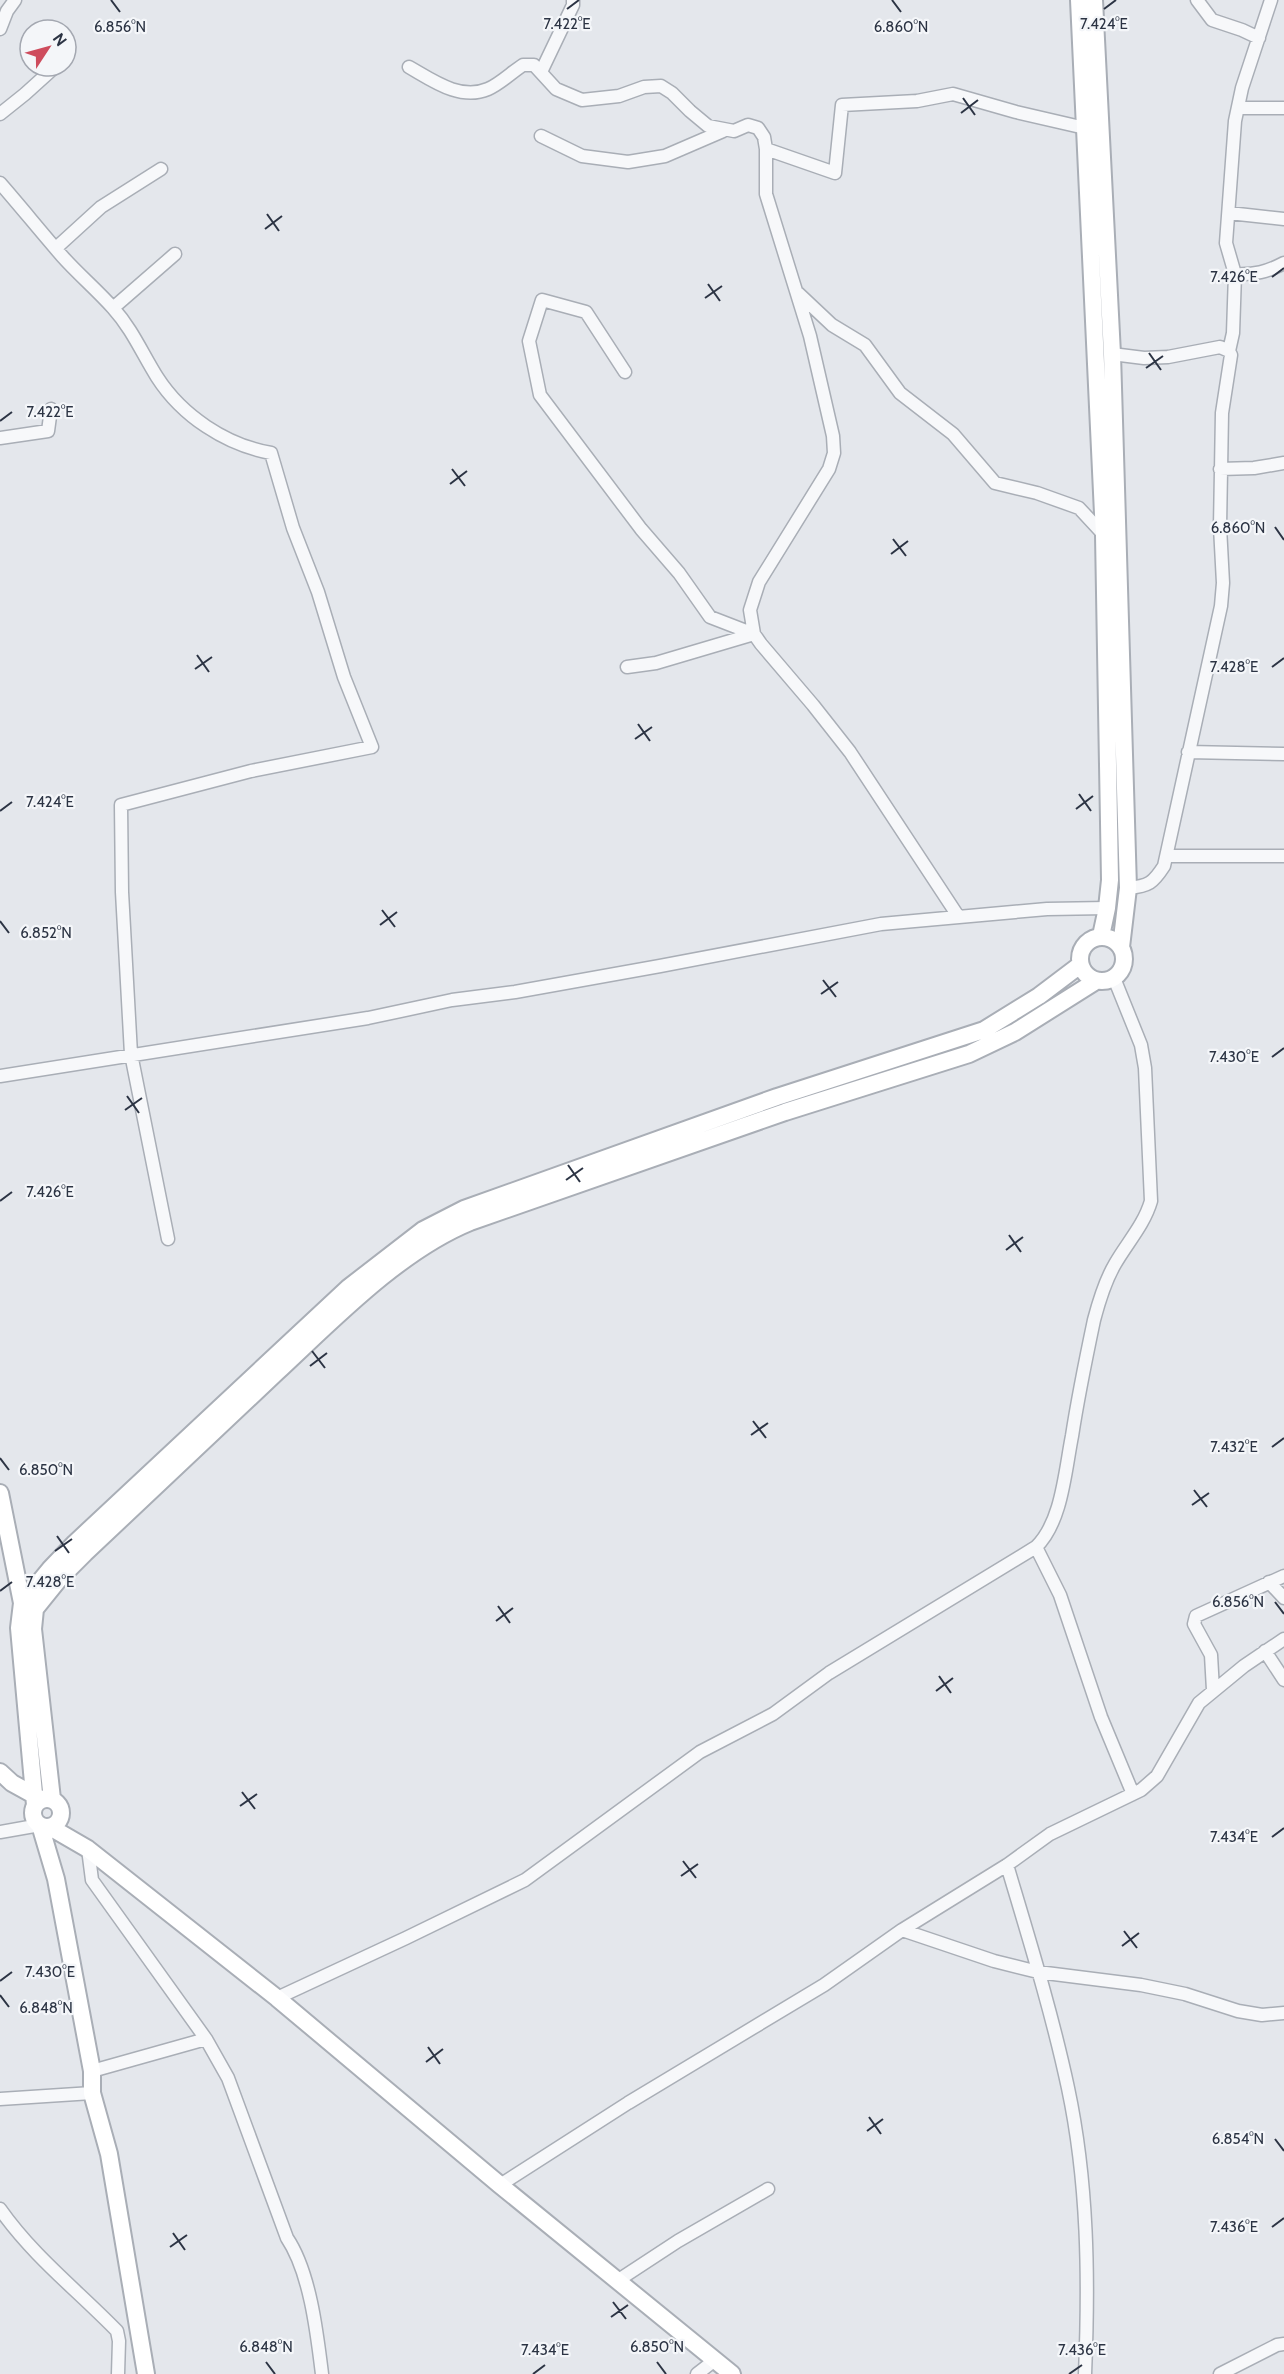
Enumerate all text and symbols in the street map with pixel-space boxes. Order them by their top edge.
text: 7.422°E [543,15,591,33]
text: 7.424°E [1080,15,1128,33]
north arrow [18,18,78,78]
text: 6.856°N [94,18,146,36]
text: 6.860°N [874,18,928,36]
text: N [49,29,71,50]
text: 7.426°E [1210,268,1258,286]
text: 7.422°E [26,403,74,421]
text: 6.860°N [1211,519,1265,537]
text: 7.428°E [1210,658,1258,676]
text: 7.424°E [26,793,74,811]
text: 6.852°N [20,924,72,942]
text: 7.430°E [1209,1048,1259,1066]
text: 7.426°E [26,1183,74,1201]
text: 7.432°E [1210,1438,1258,1456]
text: 6.850°N [19,1461,73,1479]
text: 7.428°E [26,1573,74,1591]
text: 6.856°N [1212,1593,1264,1611]
text: 7.434°E [1210,1828,1258,1846]
text: 7.430°E [25,1963,75,1981]
text: 6.848°N [19,1999,73,2017]
text: 6.854°N [1212,2130,1264,2148]
text: 7.436°E [1210,2218,1258,2236]
text: 6.848°N [239,2338,293,2356]
text: 6.850°N [630,2338,684,2356]
text: 7.434°E [521,2341,569,2359]
text: 7.436°E [1058,2341,1106,2359]

